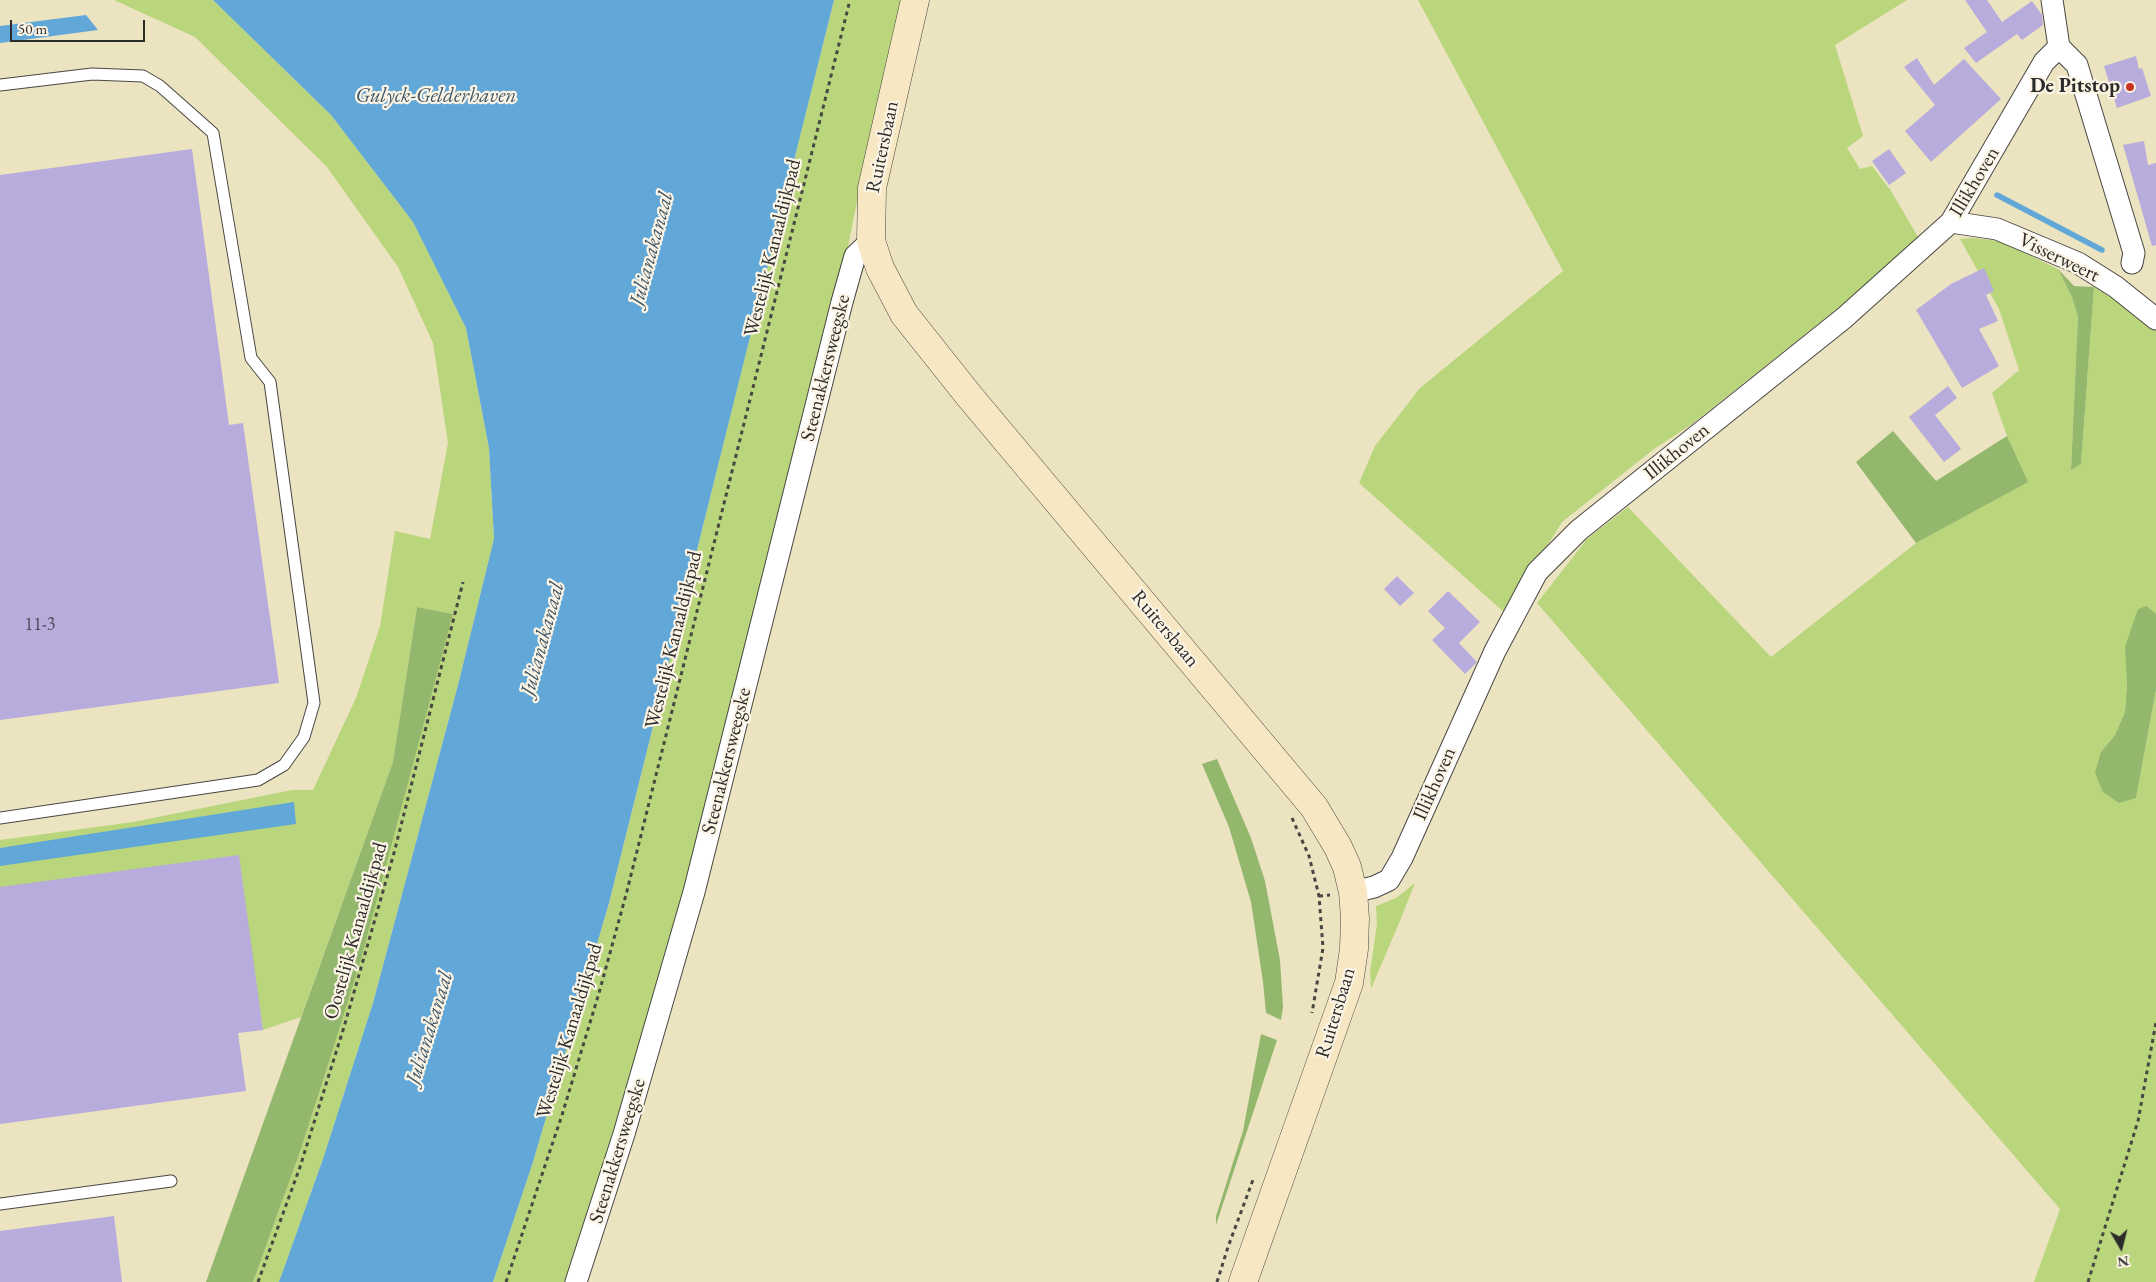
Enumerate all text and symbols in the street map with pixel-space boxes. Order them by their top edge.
scale bar [12,10,148,42]
text: 50 m [18,19,47,38]
place label: De Pitstop [2030,75,2120,99]
marker: De Pitstop [2124,81,2136,93]
water label: Gulyck-Gelderhaven [356,83,516,109]
street label: Ruitersbaan [862,99,904,195]
street label: Illikhoven [1945,143,2005,221]
street label: Westelijk Kanaaldijkpad [739,157,807,339]
water label: Julianakanaal [625,190,679,308]
street label: Visserweert [2015,228,2103,288]
street label: Steenakkersweegske [796,292,856,444]
street label: Illikhoven [1639,418,1715,486]
street label: Westelijk Kanaaldijkpad [640,549,708,731]
water label: Julianakanaal [516,580,570,698]
street label: Ruitersbaan [1126,586,1204,672]
house number: 11-3 [25,614,55,636]
street label: Steenakkersweegske [697,685,757,837]
street label: Illikhoven [1408,744,1462,824]
street label: Oostelijk Kanaaldijkpad [319,840,393,1022]
street label: Westelijk Kanaaldijkpad [532,940,608,1122]
street label: Ruitersbaan [1311,965,1361,1061]
water label: Julianakanaal [401,969,459,1087]
street label: Steenakkersweegske [585,1076,651,1226]
north arrow [2096,1222,2146,1272]
text: N [2116,1252,2130,1272]

